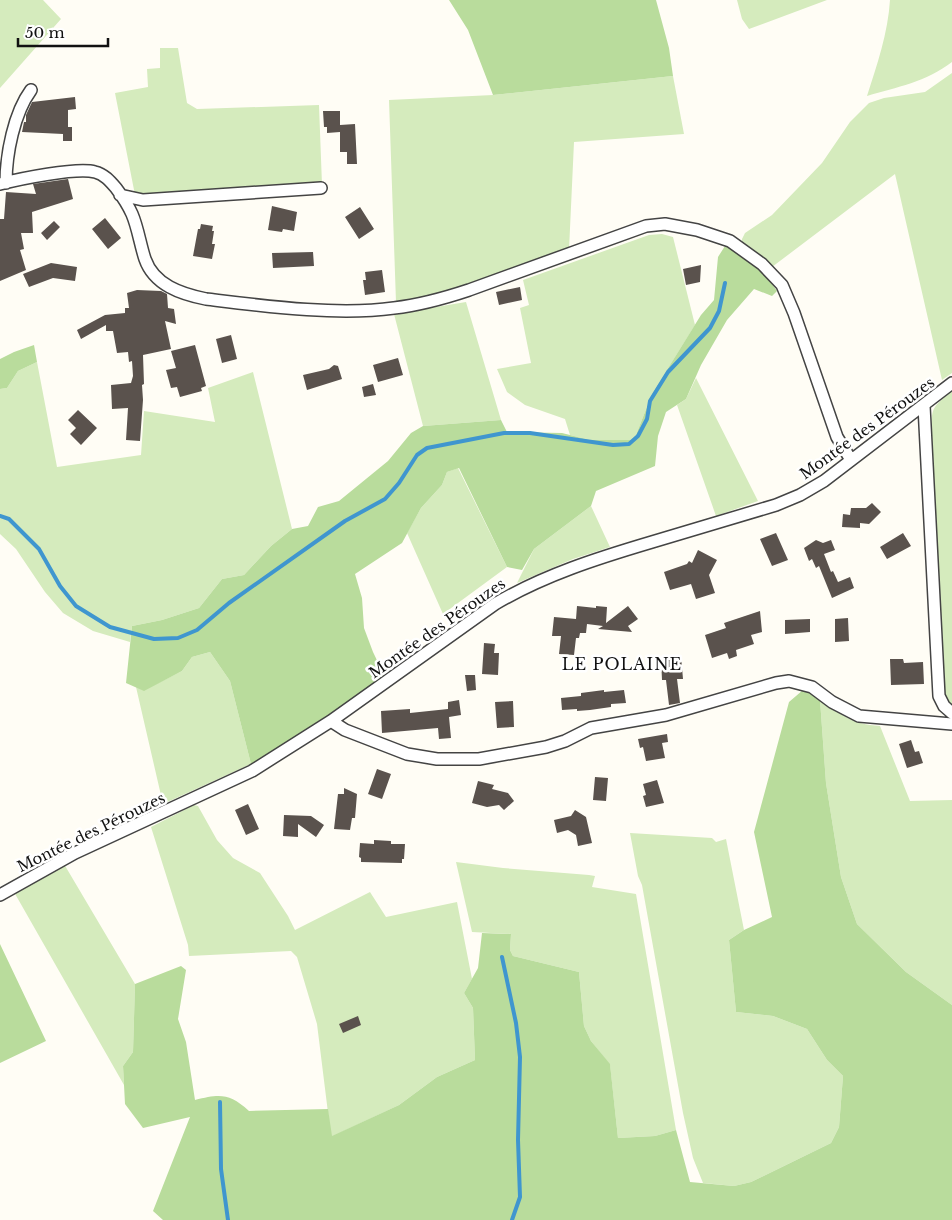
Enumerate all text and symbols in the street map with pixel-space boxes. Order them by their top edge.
scale bar [18,15,108,47]
text: 50 m [25,23,65,42]
street label: Montée des Pérouzes [796,373,938,483]
street label: Montée des Pérouzes [365,574,509,682]
district label: LE POLAINE [562,654,682,674]
street label: Montée des Pérouzes [14,788,168,876]

